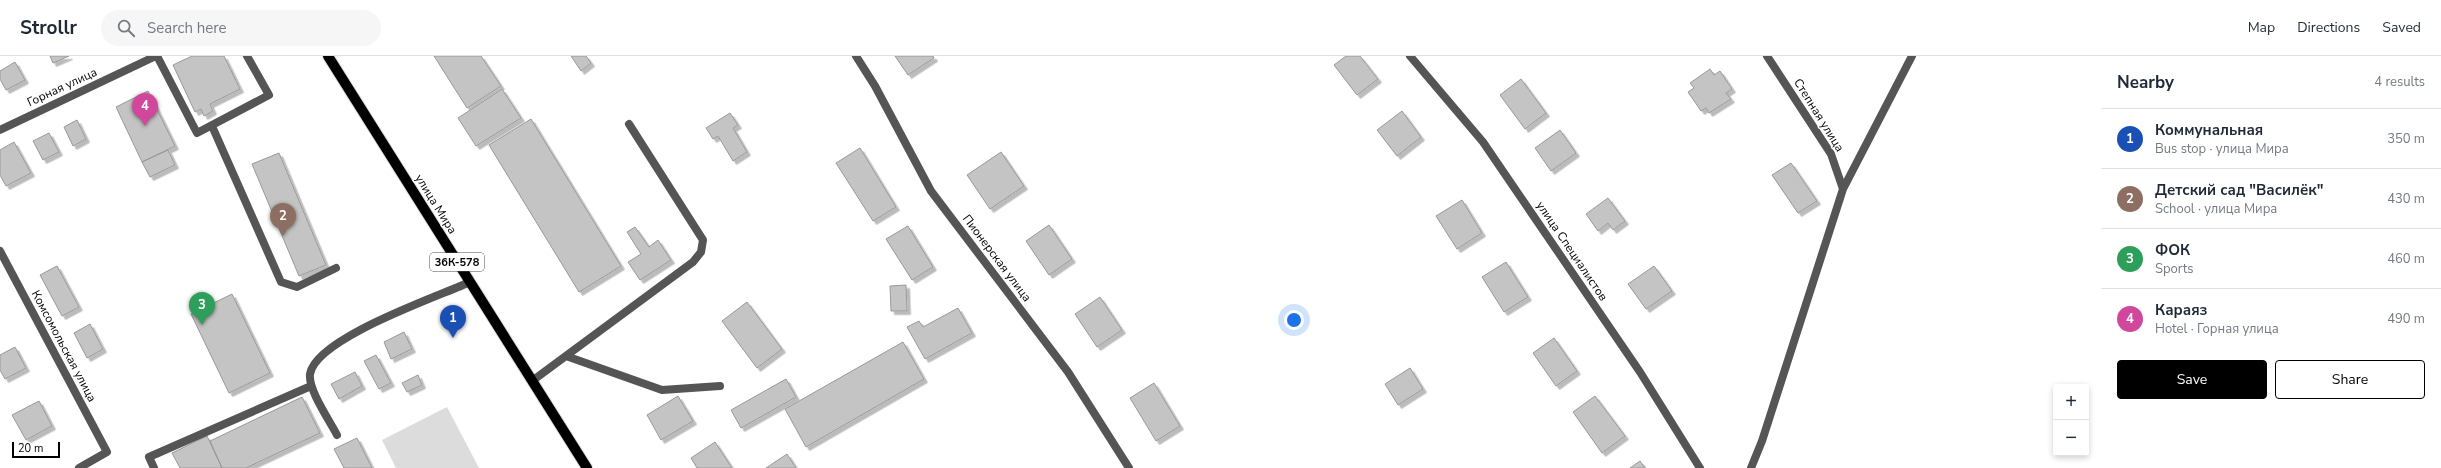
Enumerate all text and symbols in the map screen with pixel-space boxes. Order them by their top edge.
search box [101,10,381,46]
text: Strollr [20,15,77,41]
icon: search [115,17,137,39]
text: Search here [147,18,227,38]
text: Map [2248,18,2275,37]
text: Directions [2297,18,2360,37]
text: Saved [2382,18,2421,37]
street label: Горная улица [24,64,100,110]
text: Nearby [2117,71,2174,94]
text: 4 results [2374,73,2425,91]
street label: Степная улица [1790,75,1848,155]
pin: 4 [132,93,158,126]
text: Коммунальная [2155,120,2263,140]
text: 1 [2126,130,2134,148]
text: 350 m [2387,130,2425,148]
text: Bus stop · улица Мира [2155,140,2289,158]
street label: улица Мира [411,171,461,237]
text: Детский сад "Василёк" [2155,180,2323,200]
text: 2 [2126,190,2134,208]
text: 430 m [2387,190,2425,208]
street label: улица Специалистов [1533,198,1612,304]
text: School · улица Мира [2155,200,2277,218]
pin: 2 [270,203,296,236]
street label: Пионерская улица [959,211,1035,305]
text: ФОК [2155,240,2190,260]
text: 3 [2126,250,2134,268]
text: 460 m [2387,250,2425,268]
road number: 36К-578 [430,253,484,271]
text: Sports [2155,260,2194,278]
street label: Комсомольская улица [28,287,100,405]
pin: 3 [189,292,215,325]
text: Караяз [2155,300,2207,320]
pin: 1 [440,305,466,338]
your location [1284,310,1304,330]
text: 4 [2126,310,2134,328]
text: 490 m [2387,310,2425,328]
text: Hotel · Горная улица [2155,320,2279,338]
button: Save [2117,360,2267,399]
button: Share [2275,360,2425,399]
map controls [2053,384,2089,456]
button: + [2053,384,2089,420]
button: − [2053,420,2089,456]
scale bar [12,440,60,459]
text: 20 m [18,441,43,456]

